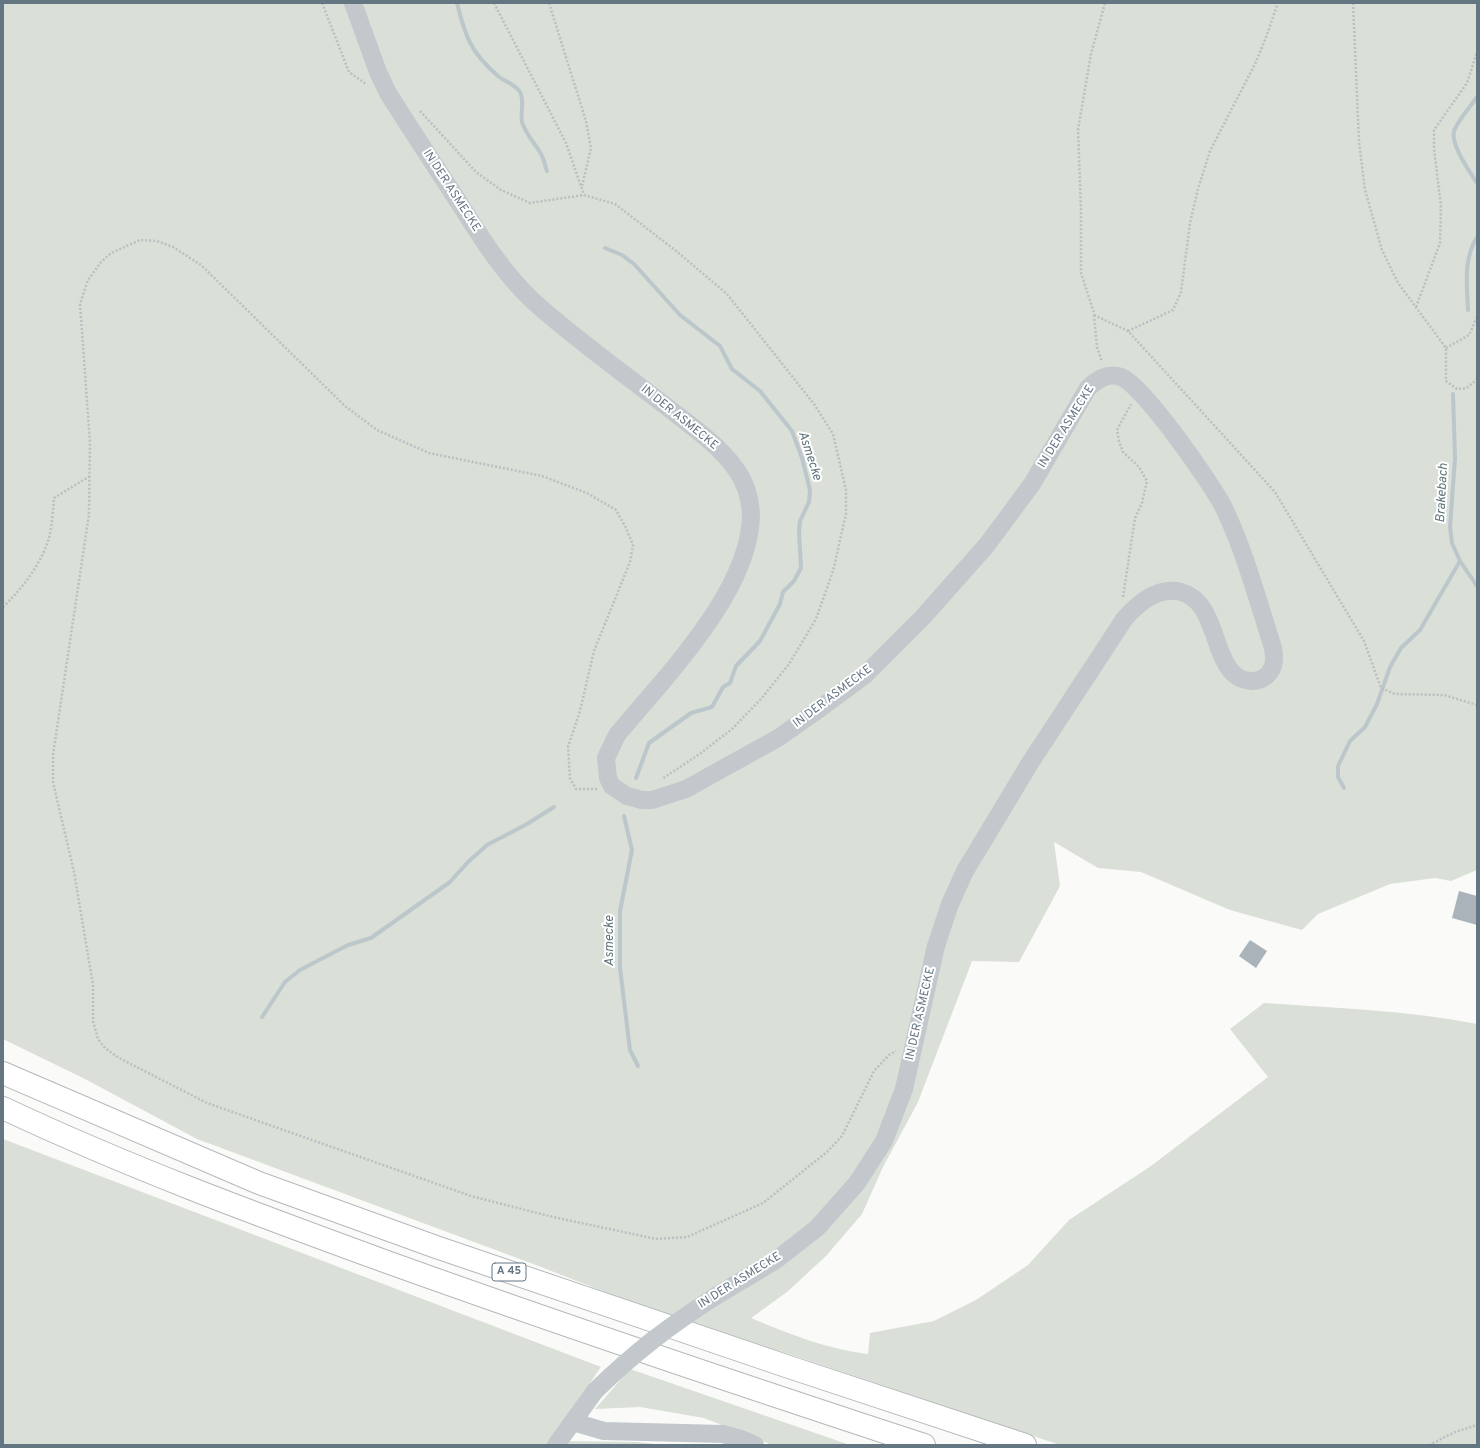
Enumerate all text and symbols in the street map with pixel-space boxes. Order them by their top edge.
street label: IN DER ASMECKE [419,147,483,235]
street label: IN DER ASMECKE [638,383,720,453]
street label: IN DER ASMECKE [1036,383,1098,471]
water label: Asmecke [794,429,824,483]
water label: Brakebach [1434,463,1452,523]
street label: IN DER ASMECKE [791,663,875,731]
water label: Asmecke [602,916,618,966]
street label: IN DER ASMECKE [903,966,939,1062]
street label: IN DER ASMECKE [696,1250,784,1312]
road number: A 45 [492,1263,526,1281]

